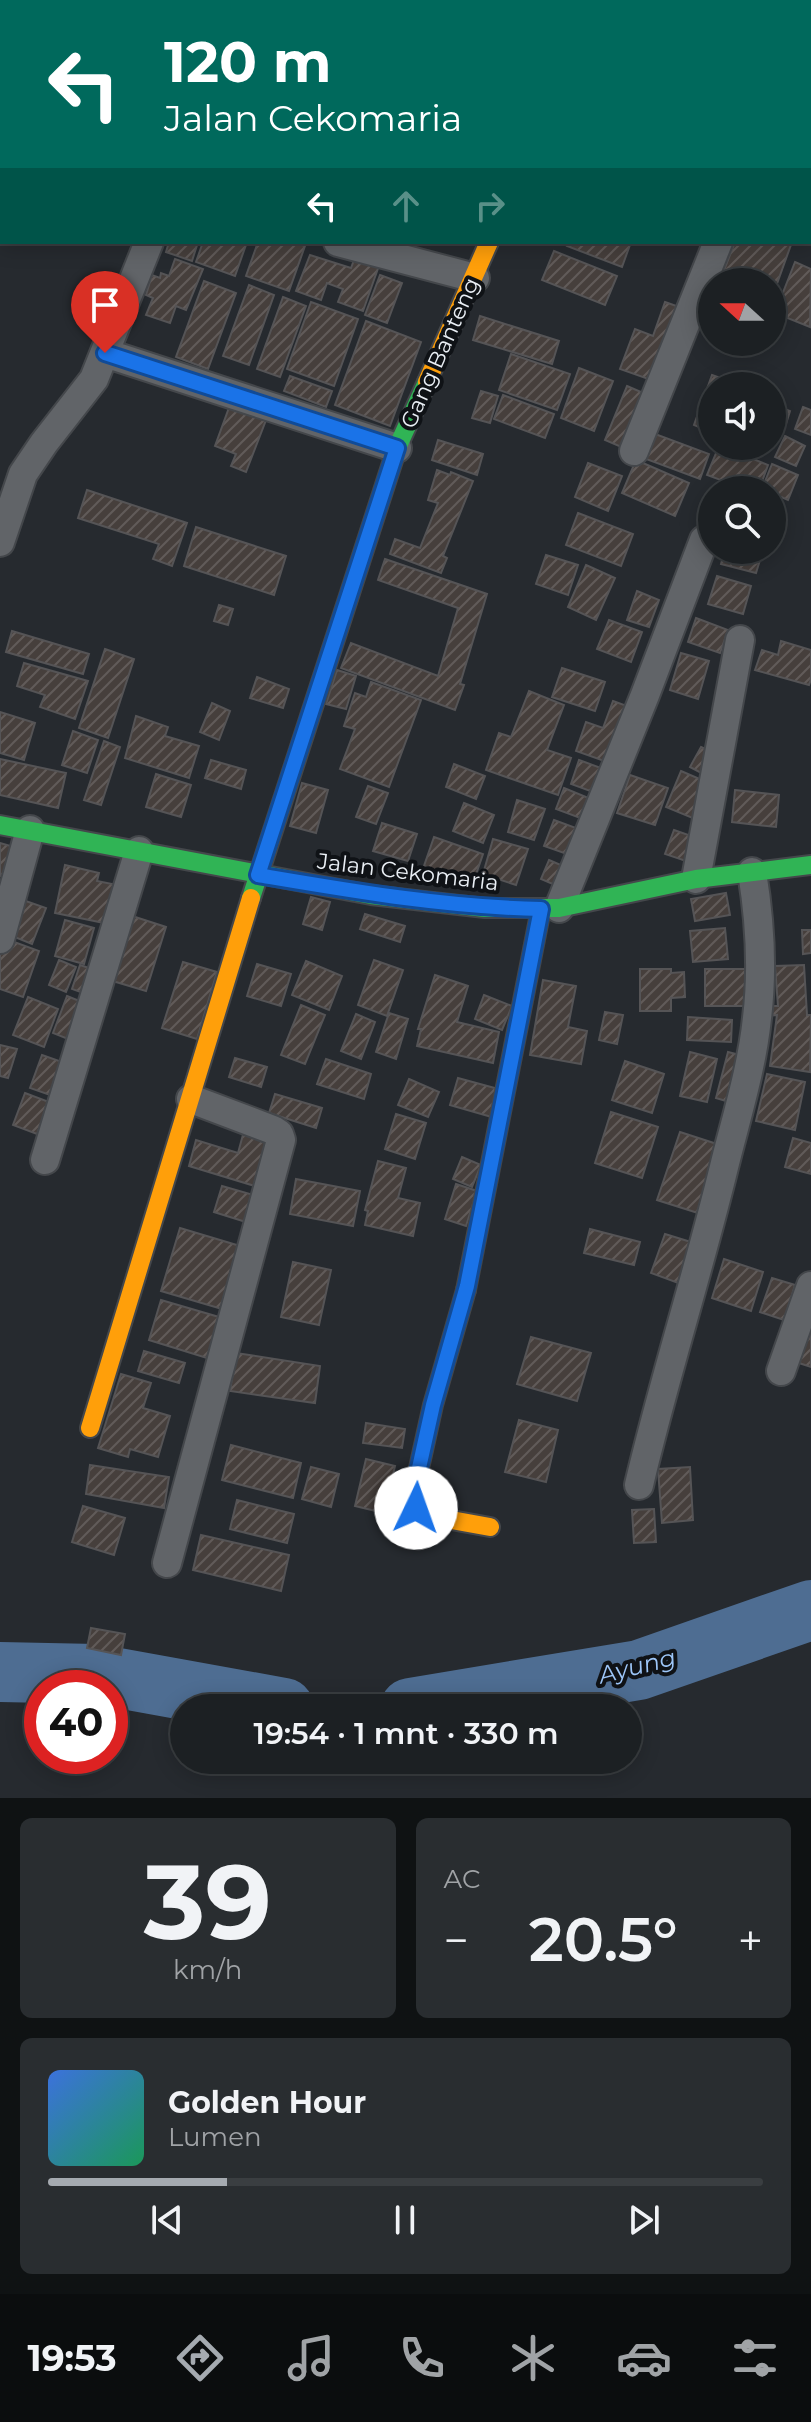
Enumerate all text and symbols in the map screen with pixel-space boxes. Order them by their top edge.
text: 120 m [164,28,332,96]
icon: left [32,32,136,136]
text: Jalan Cekomaria [164,96,462,140]
icon: left [300,184,344,228]
icon: ahead [384,184,428,228]
icon: right [468,184,512,228]
north arrow [698,268,786,356]
map controls [698,268,786,564]
pin [71,271,139,353]
street label: Gang Banteng [395,274,485,432]
icon: arrive [83,283,127,327]
button: sound [698,372,786,460]
button: search [698,476,786,564]
street label: Jalan Cekomaria [315,847,500,897]
position arrow [374,1466,458,1550]
water label: Ayung [593,1642,679,1690]
speed limit sign: 40 [24,1670,128,1774]
text: 19:54 · 1 mnt · 330 m [253,1715,559,1752]
text: 39 [144,1838,272,1965]
text: AC [444,1863,480,1895]
text: 20.5° [529,1903,678,1976]
text: − [444,1913,469,1967]
text: + [738,1913,763,1967]
text: km/h [173,1954,242,1986]
text: Golden Hour [168,2084,366,2121]
text: Lumen [168,2121,261,2153]
icon: previous [145,2198,189,2242]
icon: pause [383,2198,427,2242]
icon: next [622,2198,666,2242]
icon: directions [172,2330,228,2386]
icon: music [283,2330,339,2386]
icon: phone [394,2330,450,2386]
icon: climate [505,2330,561,2386]
icon: car [616,2330,672,2386]
icon: filters [727,2330,783,2386]
text: 19:53 [28,2336,117,2380]

